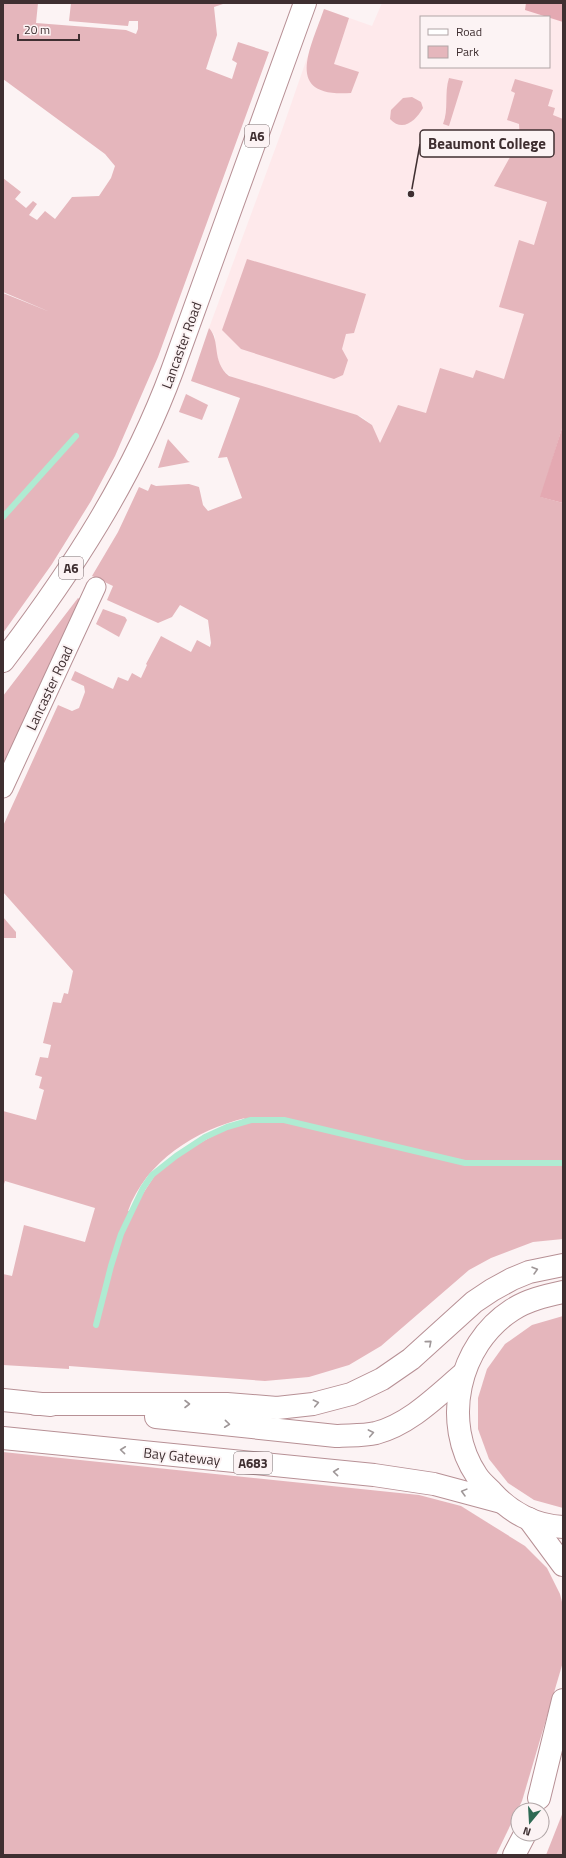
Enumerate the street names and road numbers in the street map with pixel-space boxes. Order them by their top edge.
road number: A6 [245,125,269,147]
street label: Lancaster Road [156,299,206,391]
road number: A6 [59,557,83,579]
street label: Lancaster Road [20,642,78,734]
street label: Bay Gateway [142,1442,222,1471]
road number: A683 [234,1452,272,1474]

